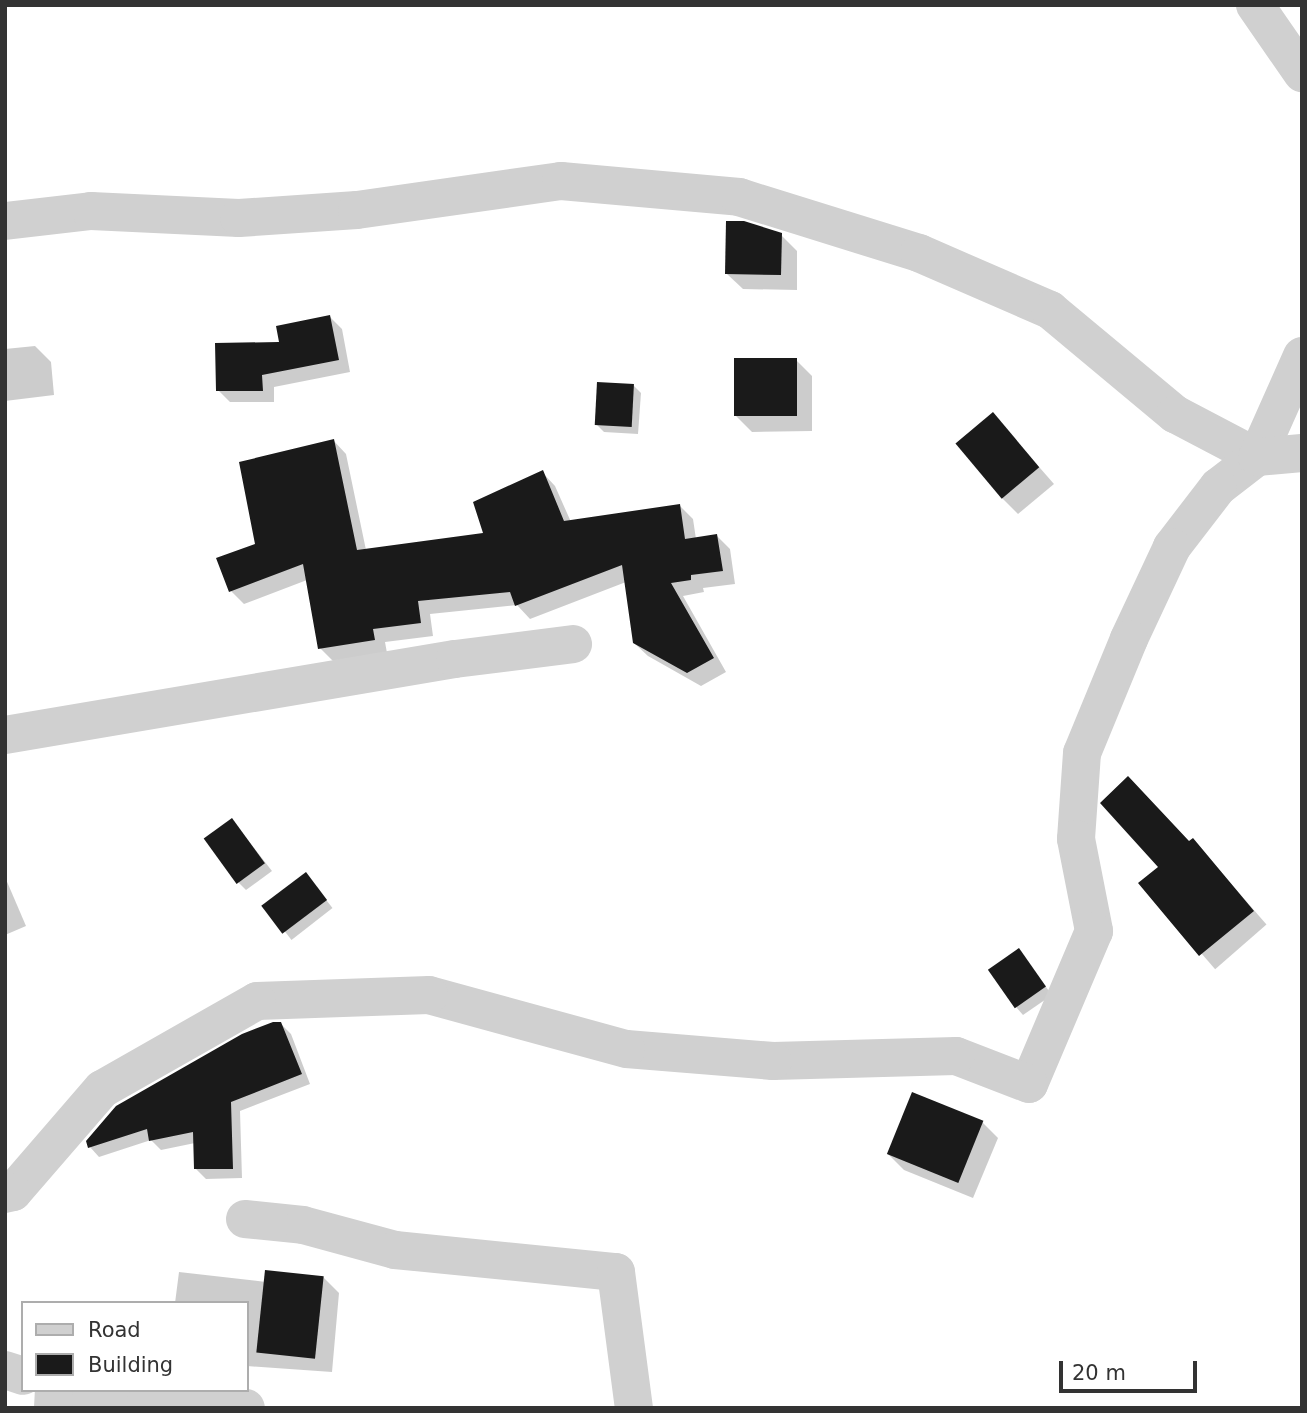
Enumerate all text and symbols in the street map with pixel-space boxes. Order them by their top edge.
legend [21,1301,248,1392]
text: Road [88,1318,141,1342]
scale bar [1062,1346,1200,1390]
text: Building [88,1353,173,1377]
text: 20 m [1072,1361,1126,1385]

